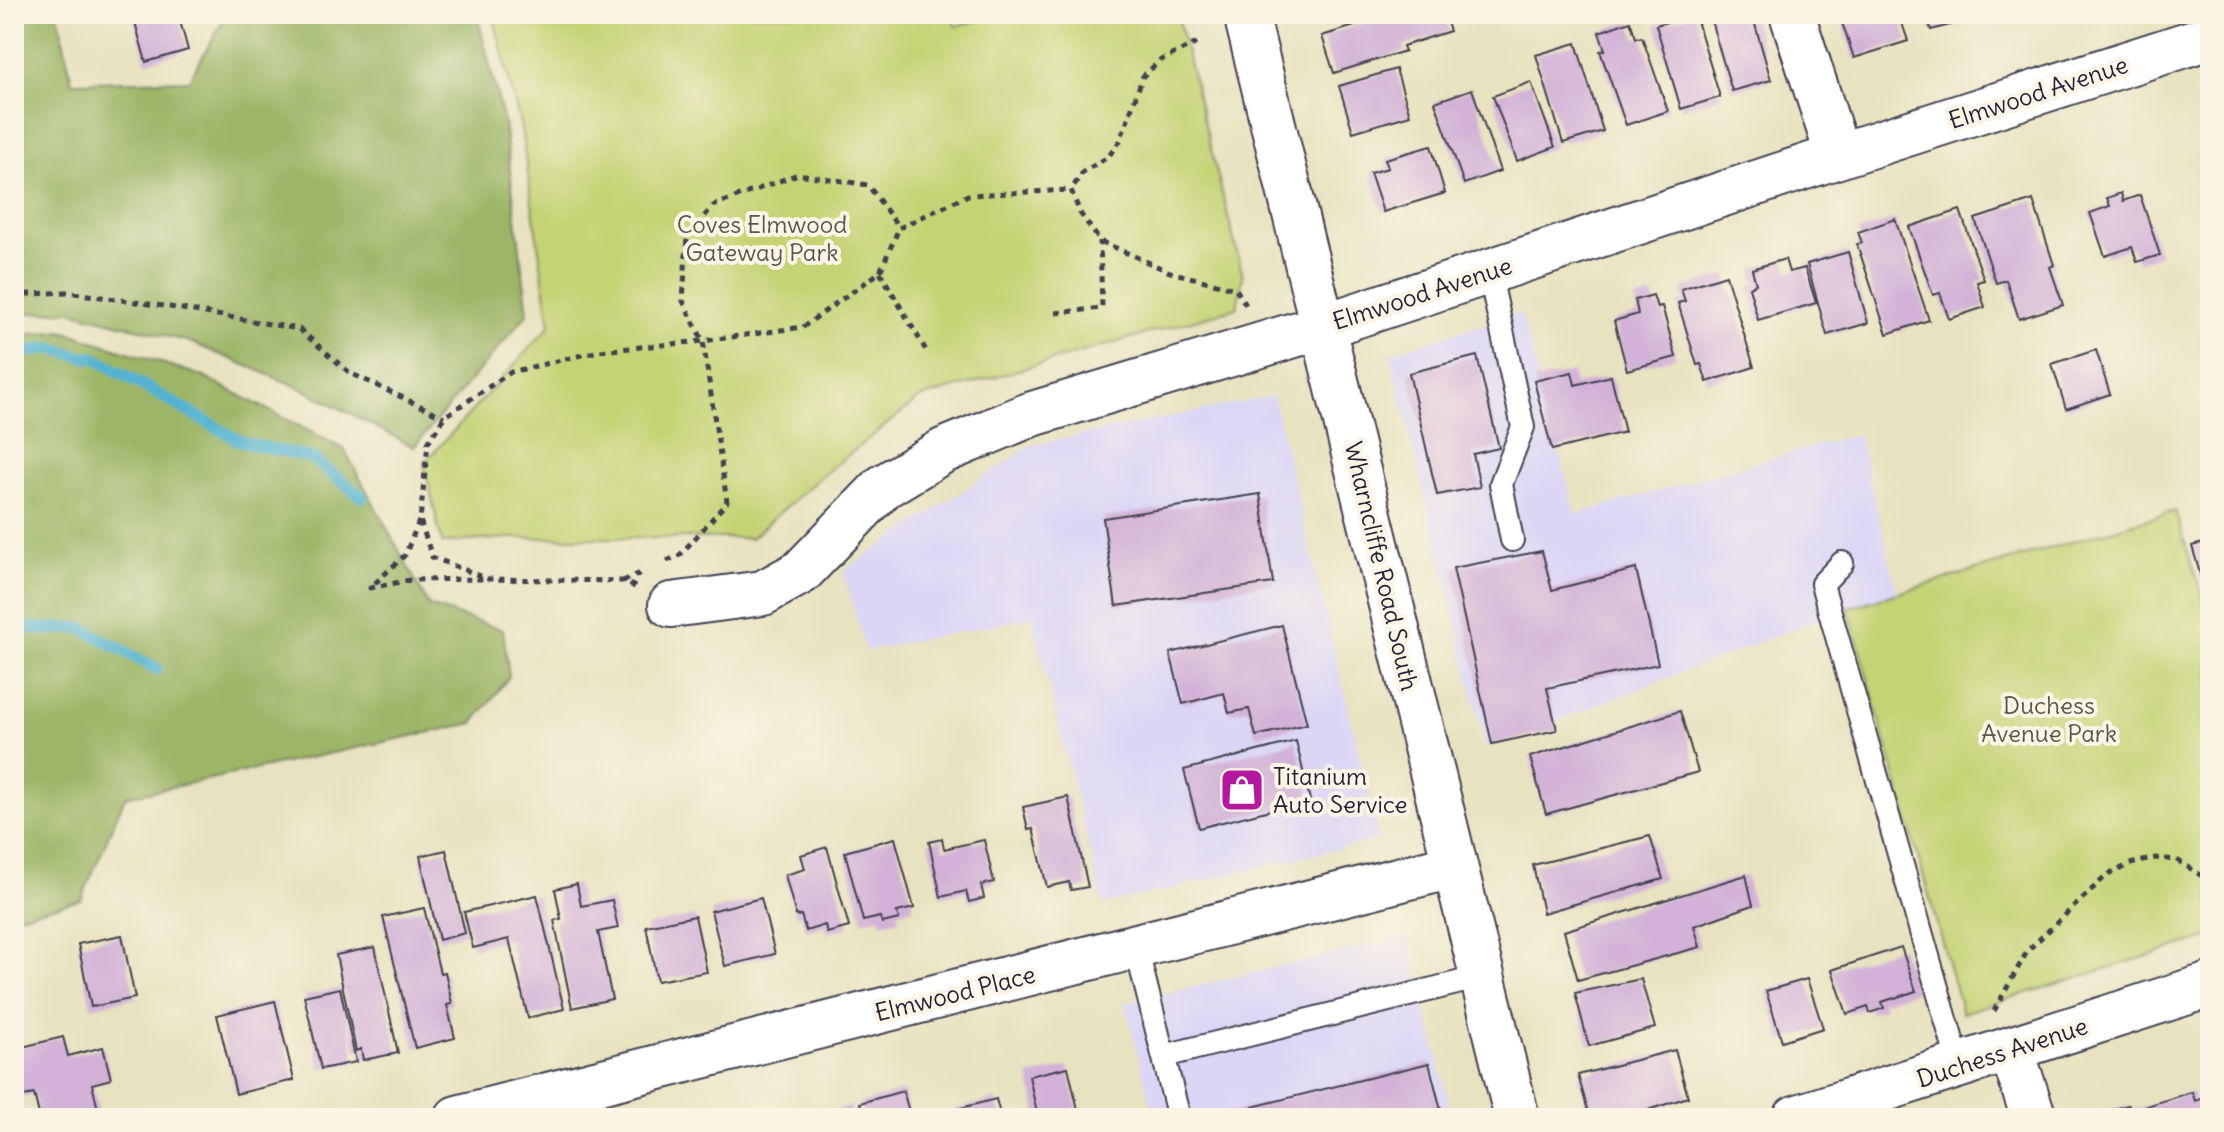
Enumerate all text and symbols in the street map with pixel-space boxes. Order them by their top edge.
street label: Elmwood Avenue [1945,49,2131,135]
park label: Coves Elmwood Gateway Park [677,209,847,267]
street label: Elmwood Avenue [1329,250,1515,336]
street label: Wharncliffe Road South [1339,439,1425,693]
park label: Duchess Avenue Park [1981,690,2117,748]
place label: Titanium Auto Service [1273,761,1408,819]
shop icon: Titanium Auto Service [1218,766,1266,814]
street label: Elmwood Place [872,959,1038,1027]
street label: Duchess Avenue [1913,1010,2091,1094]

